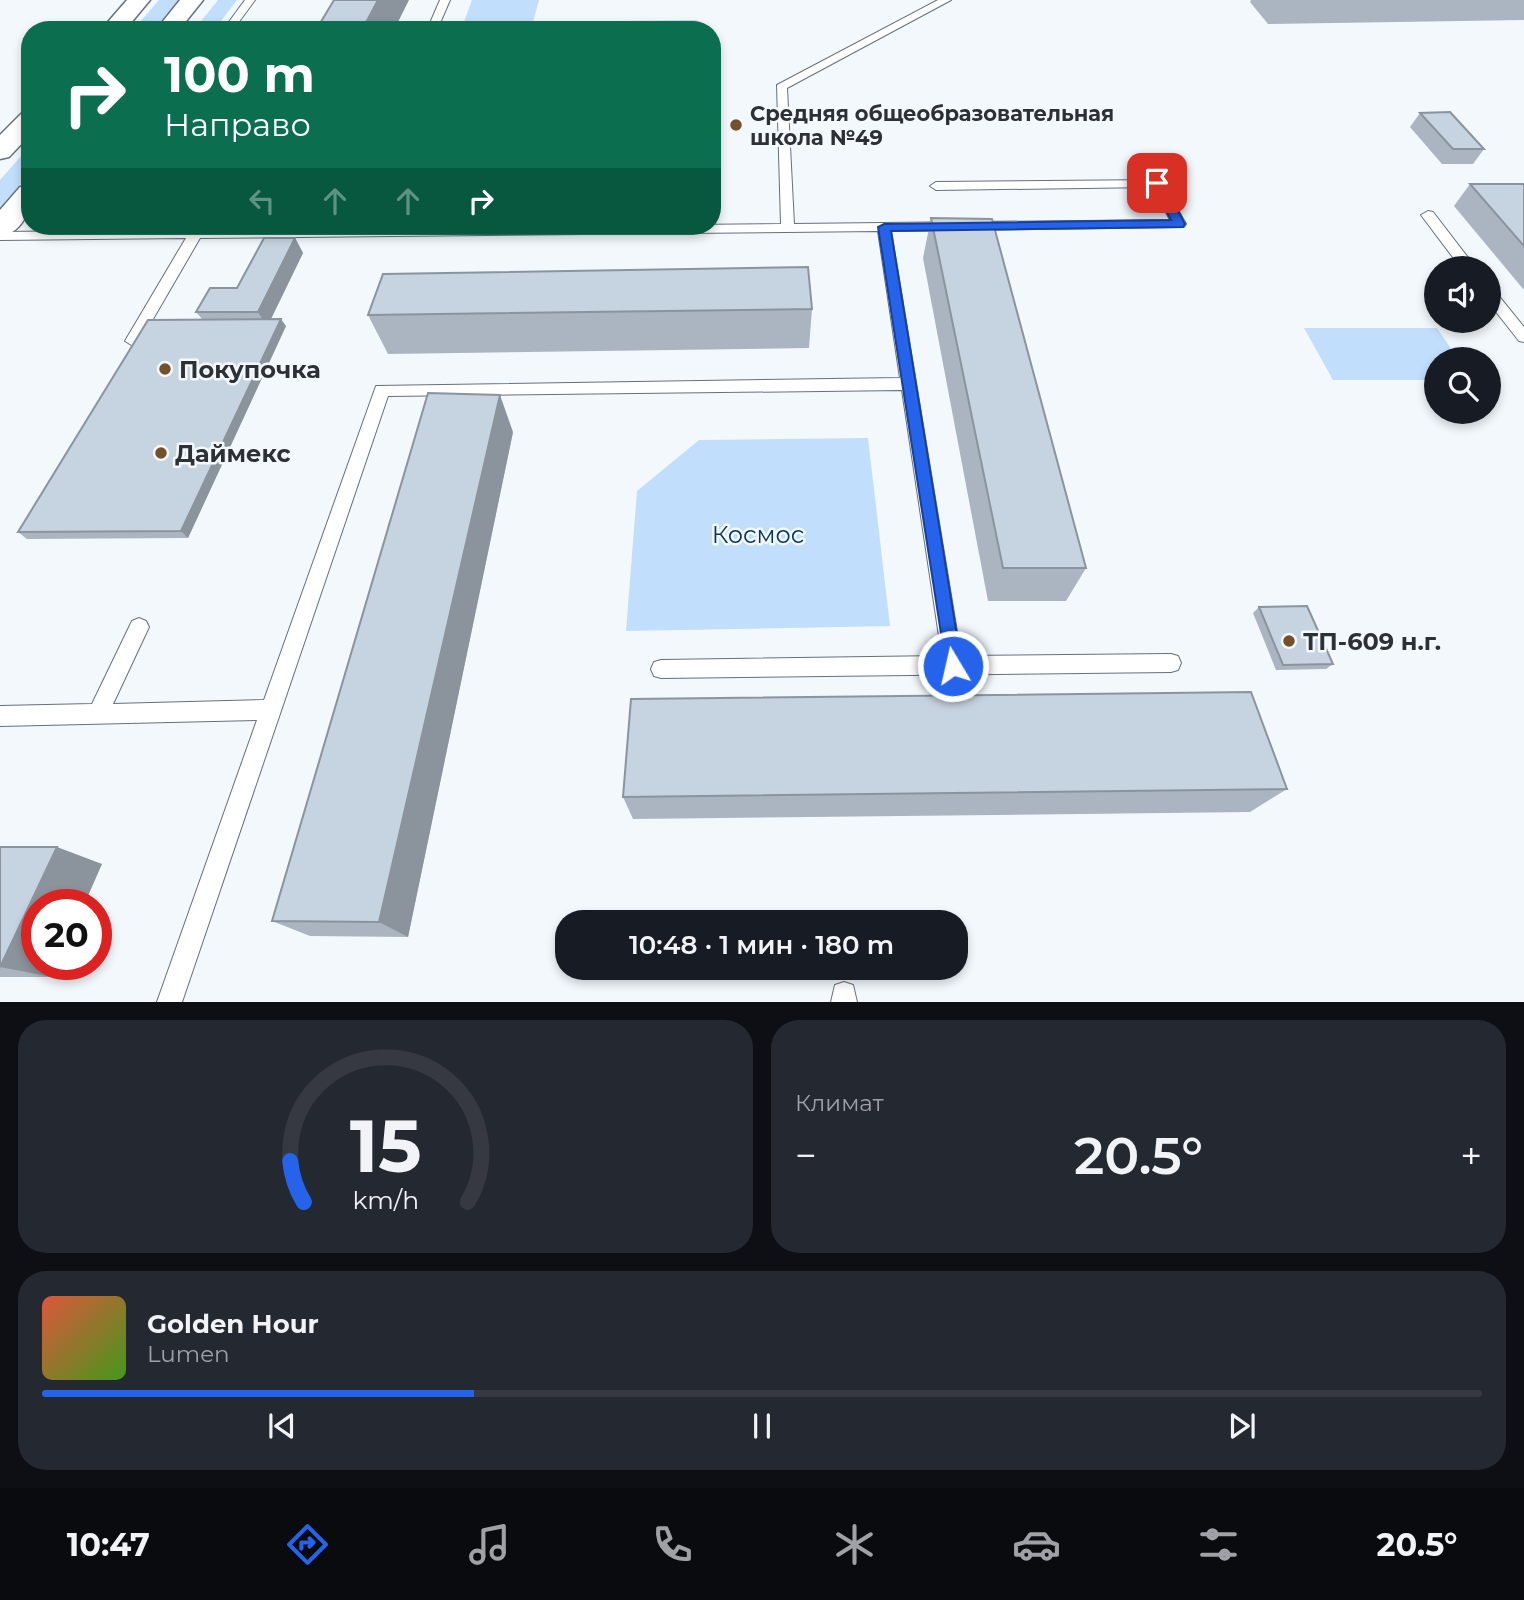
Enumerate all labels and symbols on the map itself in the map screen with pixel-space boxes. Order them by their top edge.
place label: Средняя общеобразовательная школа №49 [750,101,1114,150]
marker: Средняя общеобразовательная школа №49 [728,117,744,133]
pin [1127,153,1187,213]
place label: Покупочка [179,355,321,384]
marker: Покупочка [157,361,173,377]
place label: Даймекс [175,439,291,468]
marker: Даймекс [153,445,169,461]
park label: Космос [712,520,804,549]
place label: ТП-609 н.г. [1303,627,1441,656]
position arrow [916,629,990,703]
marker: ТП-609 н.г. [1281,633,1297,649]
speed limit sign: 20 [21,889,112,980]

